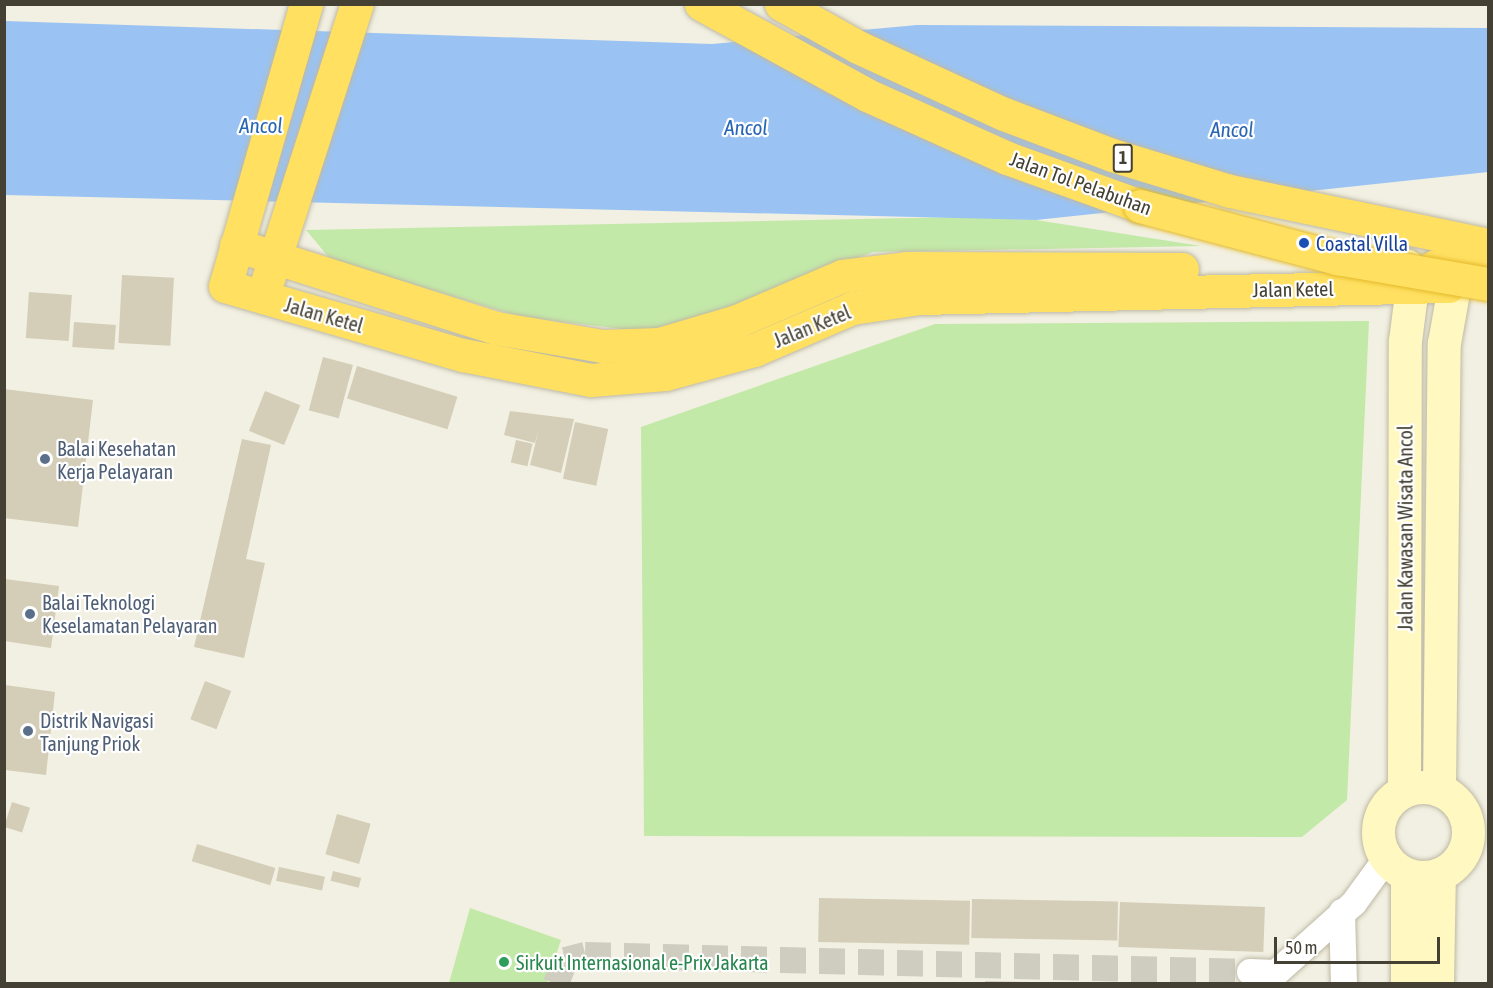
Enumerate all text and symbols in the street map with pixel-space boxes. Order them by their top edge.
water label: Ancol [239,112,283,138]
water label: Ancol [724,114,768,140]
water label: Ancol [1210,116,1254,142]
road number: 1 [1112,143,1134,173]
street label: Jalan Tol Pelabuhan [1007,146,1155,220]
place label: Coastal Villa [1316,231,1408,255]
marker: Coastal Villa [1297,236,1311,250]
street label: Jalan Ketel [1252,276,1334,302]
street label: Jalan Ketel [282,292,366,338]
street label: Jalan Ketel [770,300,854,352]
street label: Jalan Kawasan Wisata Ancol [1393,425,1417,631]
place label: Balai Kesehatan Kerja Pelayaran [57,436,176,483]
marker: Balai Kesehatan Kerja Pelayaran [38,452,52,466]
place label: Balai Teknologi Keselamatan Pelayaran [42,590,218,637]
marker: Balai Teknologi Keselamatan Pelayaran [23,607,37,621]
place label: Distrik Navigasi Tanjung Priok [40,708,154,755]
marker: Distrik Navigasi Tanjung Priok [21,724,35,738]
scale bar [1277,925,1444,963]
text: 50 m [1285,937,1317,958]
place label: Sirkuit Internasional e-Prix Jakarta [516,950,769,974]
marker: Sirkuit Internasional e-Prix Jakarta [497,955,511,969]

